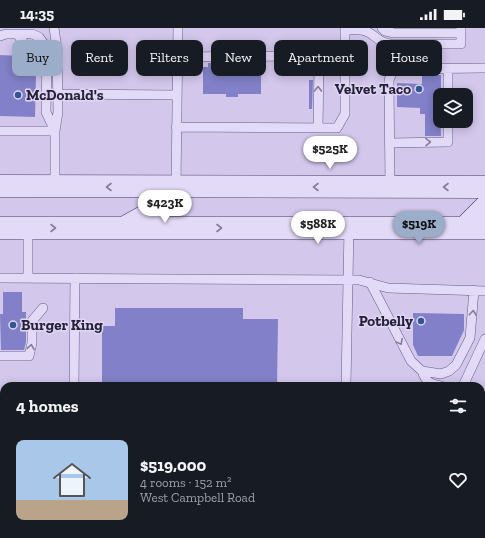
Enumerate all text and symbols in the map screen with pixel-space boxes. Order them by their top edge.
text: 14:35 [20,5,54,23]
chip: Buy [12,40,63,76]
chip: Rent [71,40,128,76]
chip: Filters [136,40,203,76]
chip: New [211,40,266,76]
chip: Apartment [274,40,368,76]
chip: House [376,40,442,76]
place label: Velvet Taco [335,80,411,98]
marker: Velvet Taco [414,84,424,94]
place label: McDonald's [26,86,104,104]
one-way arrow [314,86,322,92]
map controls [433,88,473,128]
button: layers [433,88,473,128]
marker: McDonald's [13,90,23,100]
pin: $525K [302,136,358,170]
one-way arrow [425,138,431,147]
text: $525K [312,141,348,156]
one-way arrow [106,183,112,191]
one-way arrow [313,183,319,191]
one-way arrow [443,183,449,191]
pin: $423K [137,190,193,224]
text: $423K [147,195,183,210]
pin: $588K [290,211,346,245]
pin: $519K [391,211,447,245]
text: $588K [300,216,336,231]
text: $519K [402,216,436,231]
one-way arrow [50,224,56,232]
one-way arrow [216,224,222,232]
one-way arrow [468,310,477,316]
place label: Potbelly [359,312,413,330]
place label: Burger King [21,316,103,334]
marker: Potbelly [416,316,426,326]
marker: Burger King [8,320,18,330]
one-way arrow [396,338,403,345]
one-way arrow [26,344,35,350]
icon: filters [447,395,469,417]
text: 4 homes [16,396,79,416]
text: $519,000 [140,455,206,475]
icon: home [48,456,96,504]
icon: heart [447,469,469,491]
text: 4 rooms · 152 m² [140,475,231,490]
text: West Campbell Road [140,490,255,505]

